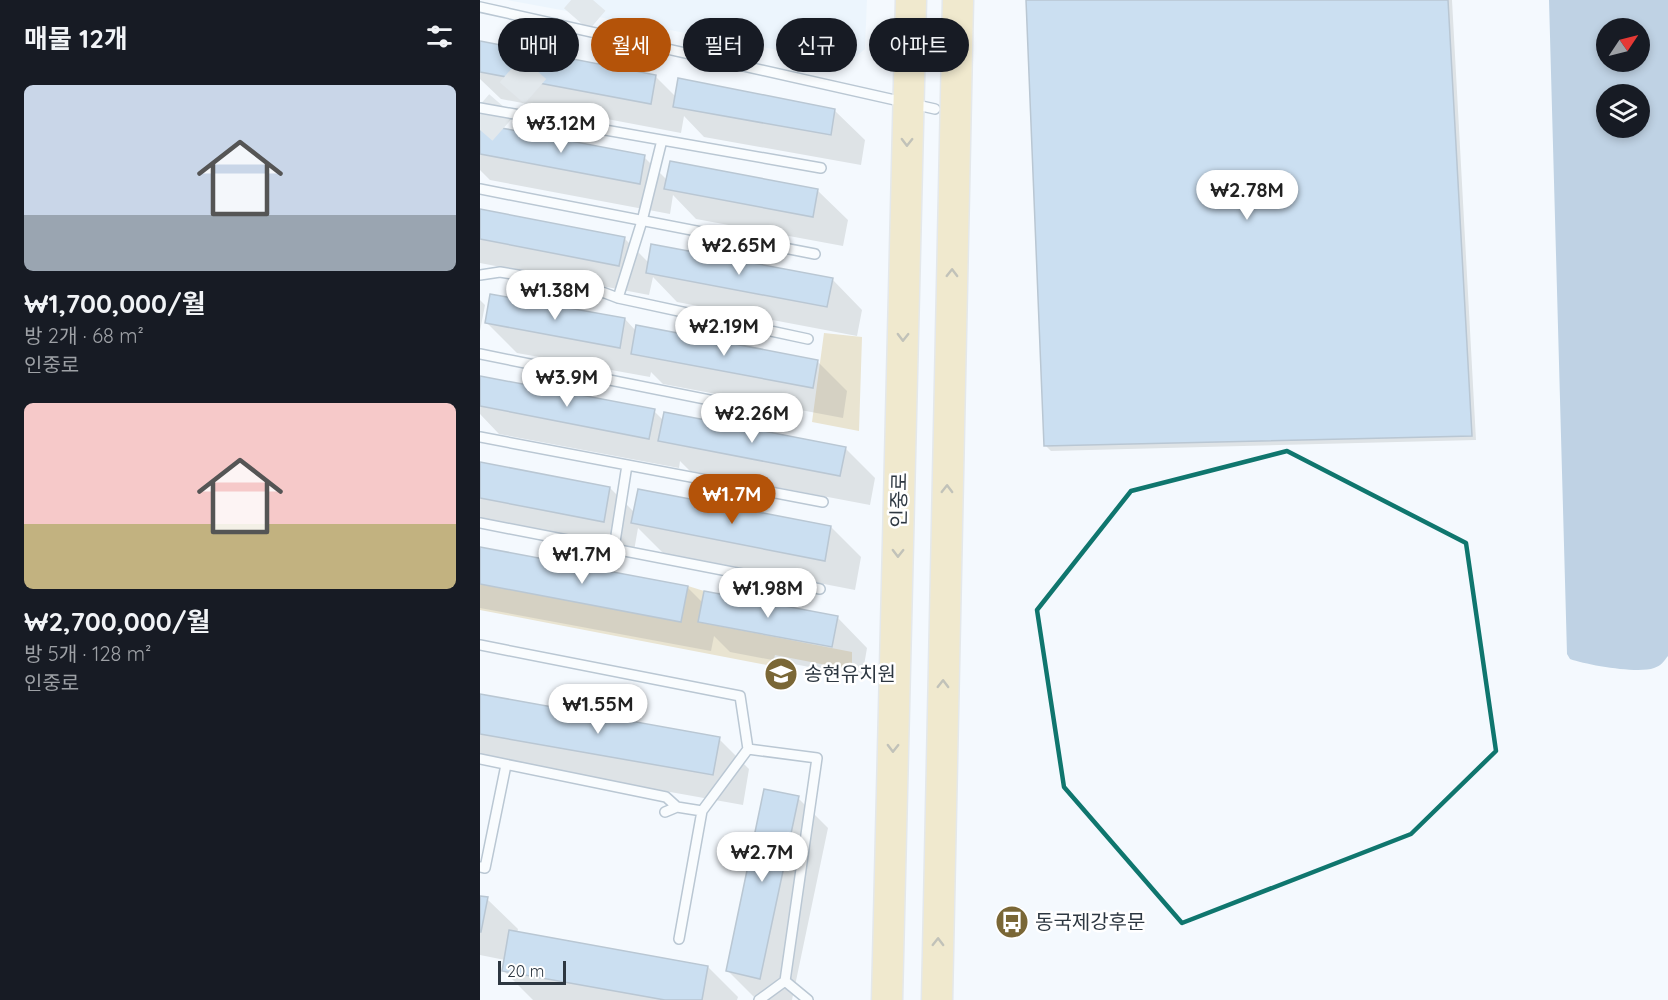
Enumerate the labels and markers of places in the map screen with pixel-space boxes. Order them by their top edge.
pin: ₩3.12M [512,103,610,154]
pin: ₩2.78M [1198,170,1296,221]
pin: ₩2.65M [690,225,788,276]
pin: ₩1.38M [506,270,604,321]
pin: ₩2.19M [675,306,773,357]
pin: ₩3.9M [525,357,609,408]
pin: ₩2.26M [703,393,801,444]
pin: ₩1.7M [690,474,774,525]
pin: ₩1.7M [540,534,624,585]
pin: ₩1.98M [719,568,817,619]
school or university icon: 송현유치원 [763,656,799,692]
place label: 송현유치원 [804,661,896,686]
pin: ₩1.55M [549,684,647,735]
pin: ₩2.7M [720,832,804,883]
bus stop icon: 동국제강후문 [994,904,1030,940]
place label: 동국제강후문 [1035,909,1145,934]

